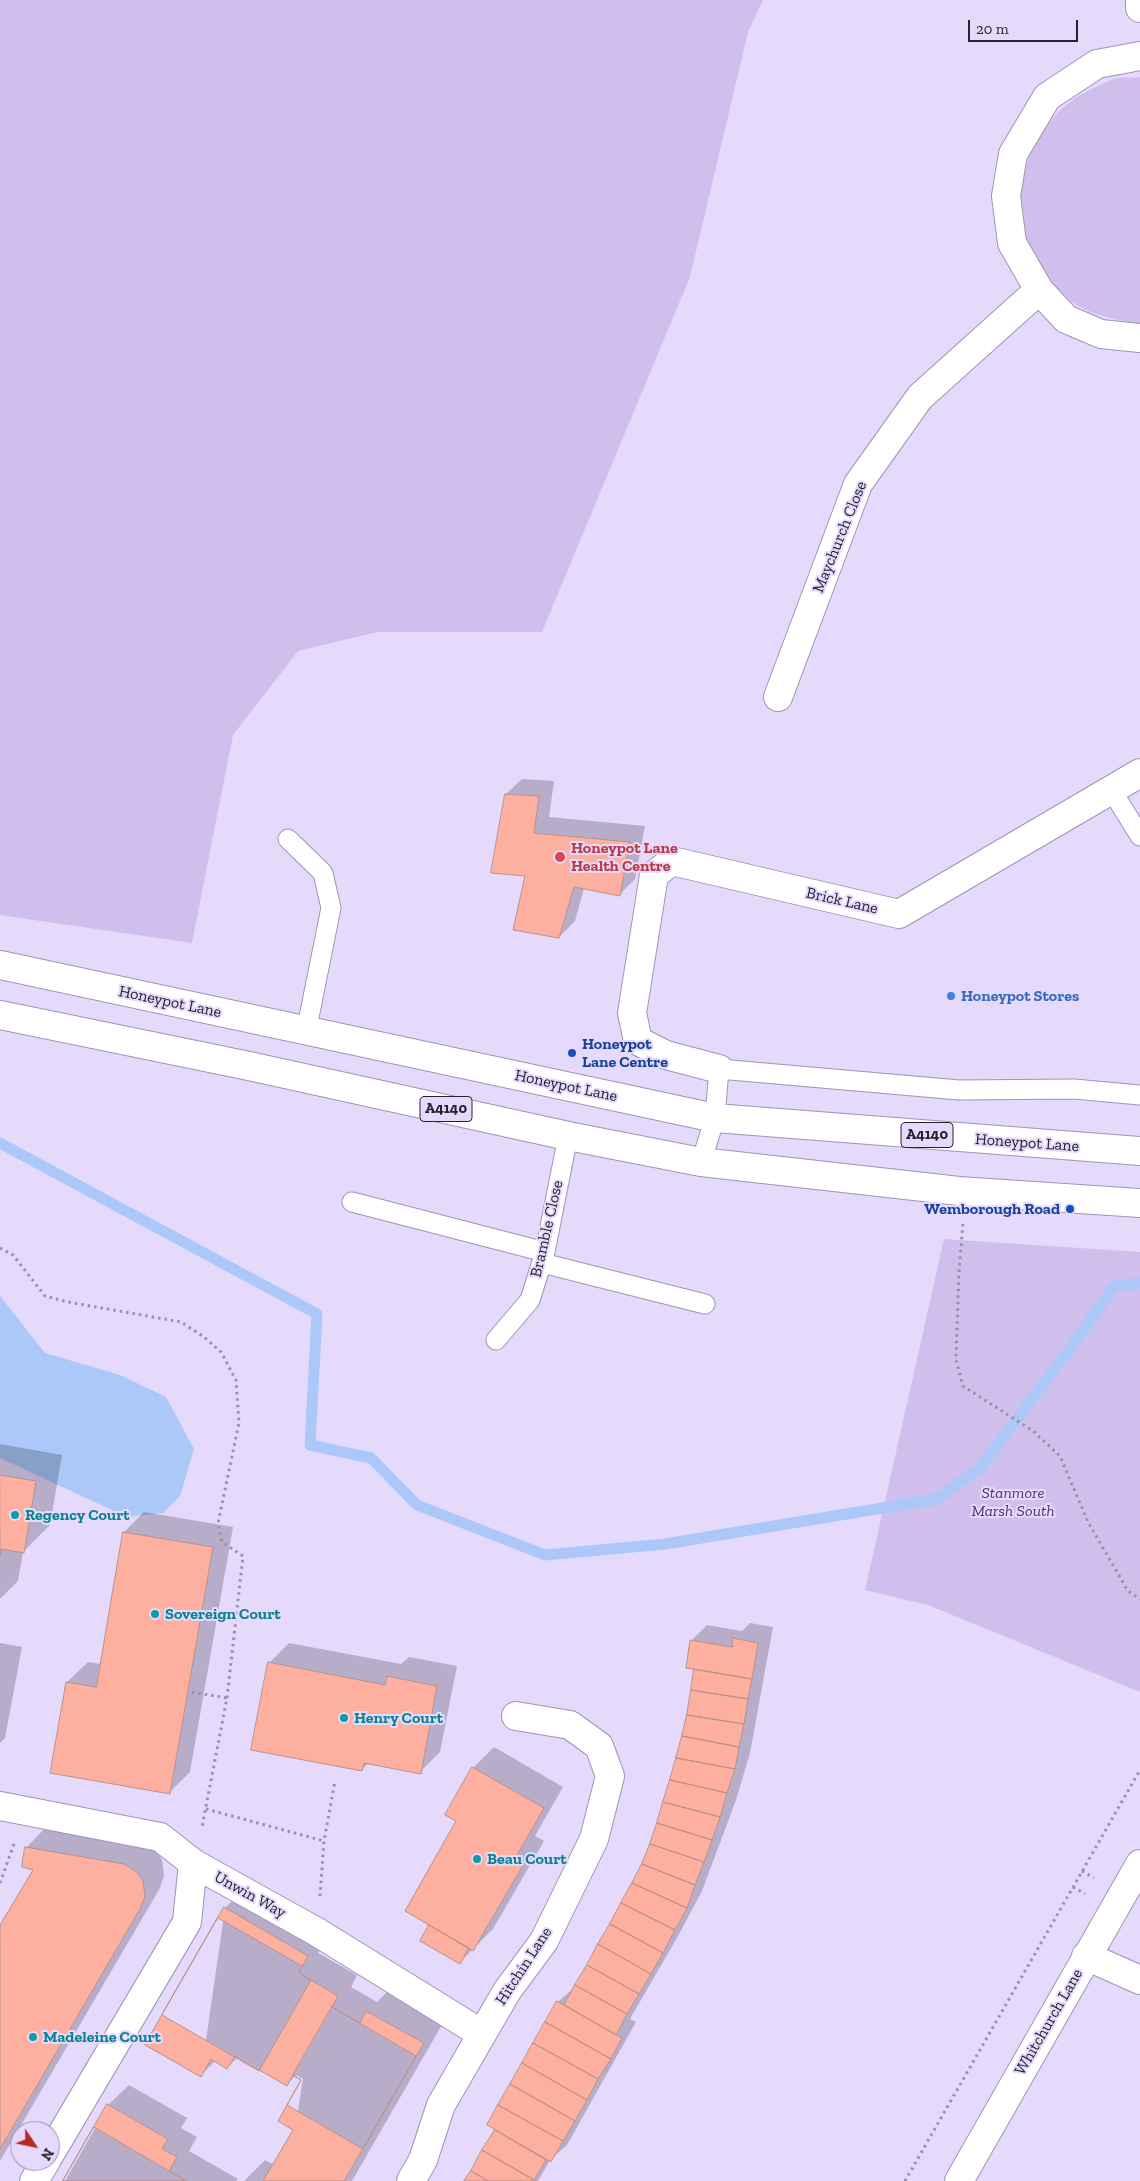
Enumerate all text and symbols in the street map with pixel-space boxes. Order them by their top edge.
scale bar [970,10,1080,42]
text: 20 m [976,20,1009,38]
street label: Maychurch Close [809,478,871,596]
place label: Honeypot Lane Health Centre [571,838,678,876]
marker: Honeypot Lane Health Centre [553,850,567,864]
street label: Brick Lane [804,883,880,919]
street label: Honeypot Lane [117,982,223,1022]
place label: Honeypot Stores [961,986,1079,1006]
marker: Honeypot Stores [945,990,957,1002]
place label: Honeypot Lane Centre [582,1034,668,1072]
marker: Honeypot Lane Centre [566,1047,578,1059]
street label: Honeypot Lane [513,1066,619,1106]
road number: A4140 [420,1096,472,1122]
road number: A4140 [901,1122,953,1148]
street label: Honeypot Lane [974,1130,1080,1156]
street label: Bramble Close [526,1179,568,1279]
place label: Wemborough Road [924,1199,1060,1219]
marker: Wemborough Road [1064,1203,1076,1215]
park label: Stanmore Marsh South [971,1483,1055,1521]
place label: Regency Court [25,1505,130,1525]
marker: Regency Court [9,1509,21,1521]
place label: Sovereign Court [165,1604,281,1624]
marker: Sovereign Court [149,1608,161,1620]
place label: Henry Court [354,1708,443,1728]
marker: Henry Court [338,1712,350,1724]
place label: Beau Court [487,1849,567,1869]
marker: Beau Court [471,1853,483,1865]
street label: Unwin Way [211,1867,289,1923]
street label: Hitchin Lane [492,1923,556,2009]
street label: Whitchurch Lane [1011,1965,1087,2079]
place label: Madeleine Court [43,2027,161,2047]
marker: Madeleine Court [27,2031,39,2043]
north arrow [10,2121,60,2171]
text: N [37,2145,57,2163]

